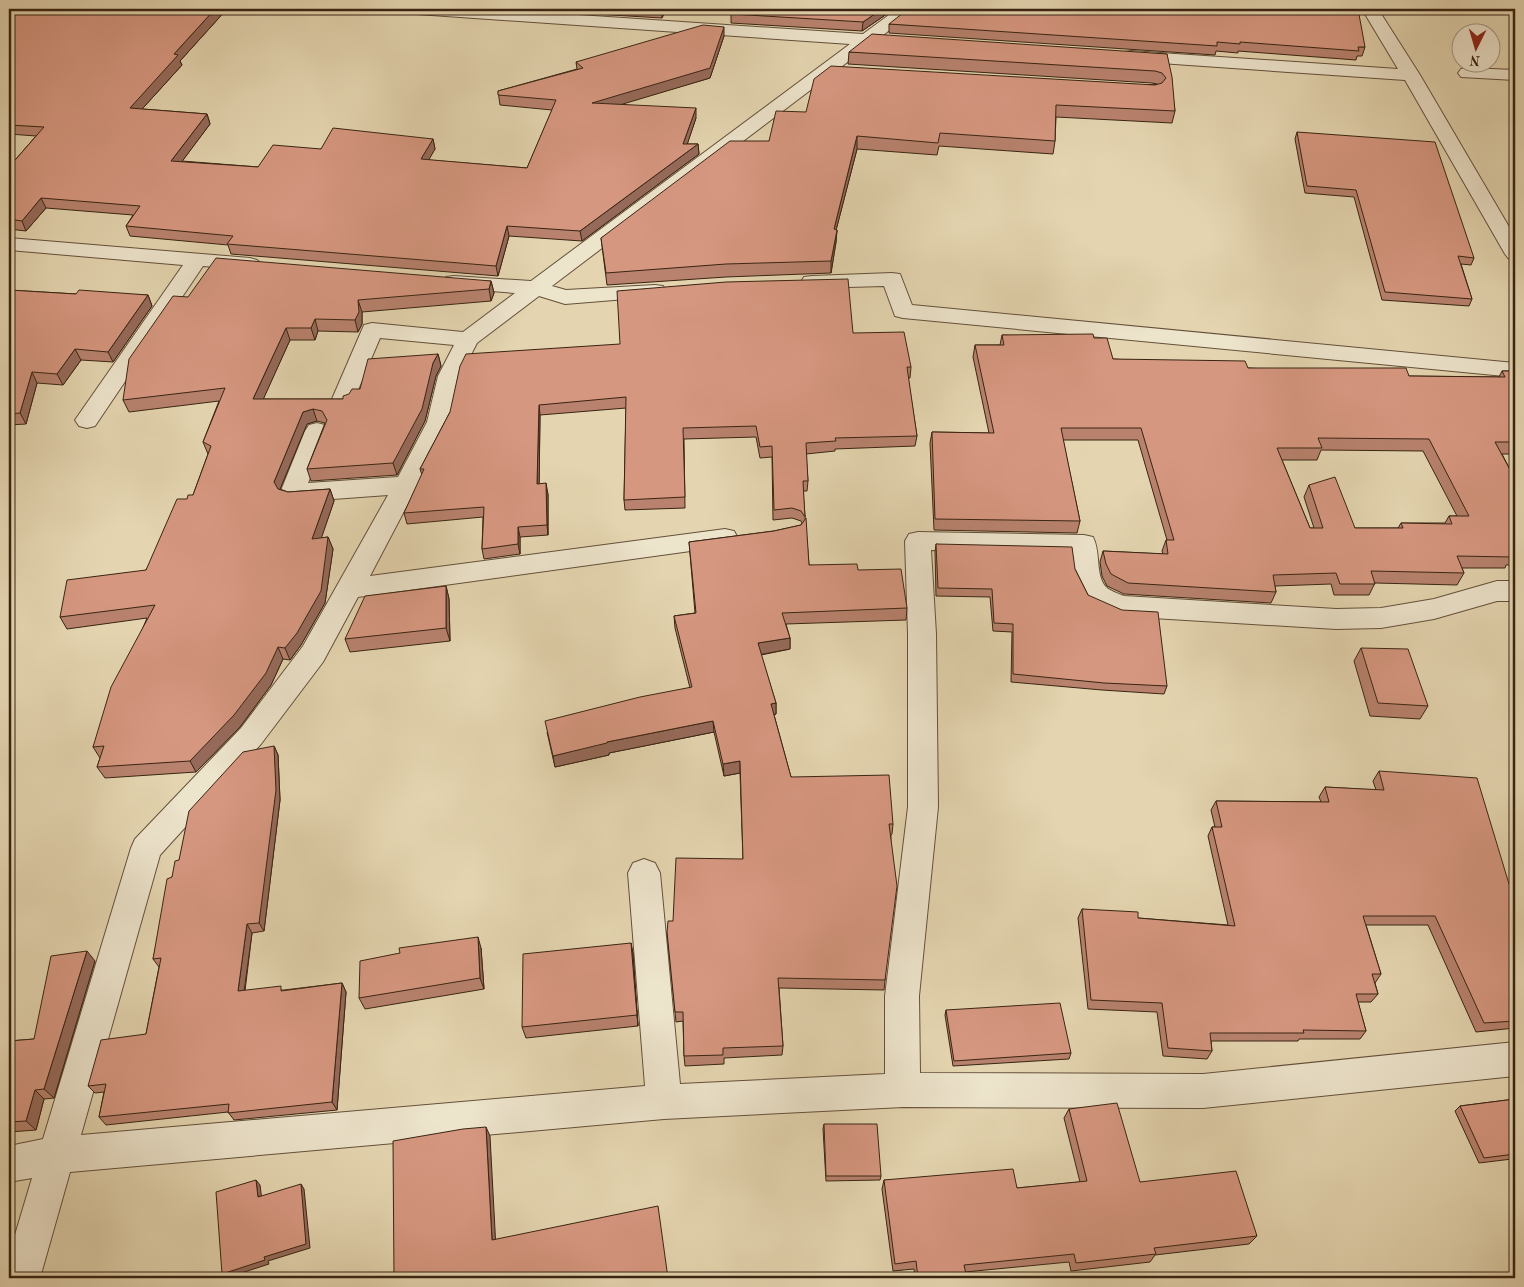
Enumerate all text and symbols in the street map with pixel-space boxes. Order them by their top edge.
north arrow [1452,22,1502,72]
text: N [1469,52,1481,67]

